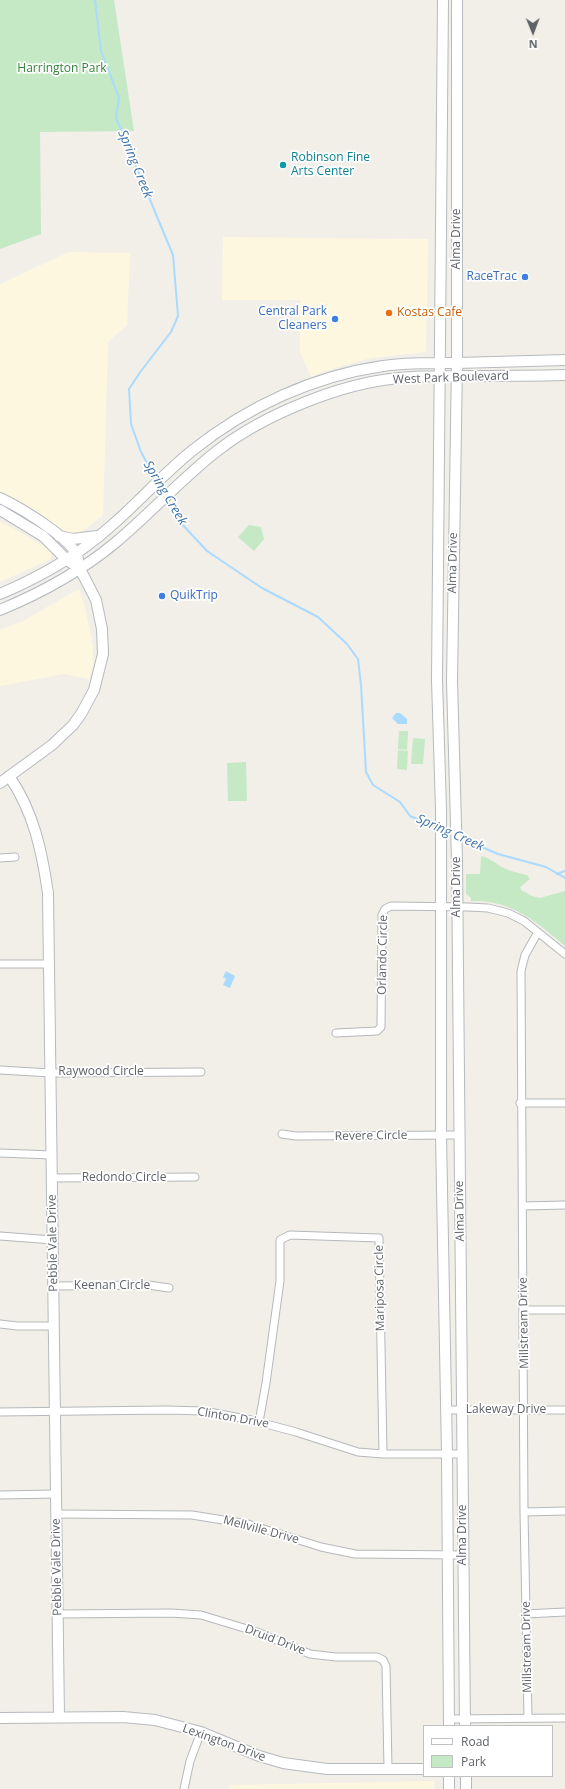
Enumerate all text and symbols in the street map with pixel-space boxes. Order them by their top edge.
north arrow [513,12,553,52]
text: N [529,37,538,52]
park label: Harrington Park [17,62,107,76]
water label: Spring Creek [114,128,156,200]
place label: Robinson Fine Arts Center [291,151,370,179]
marker: Robinson Fine Arts Center [278,160,288,170]
street label: Alma Drive [450,209,464,269]
place label: RaceTrac [467,270,517,284]
marker: RaceTrac [520,272,530,282]
place label: Central Park Cleaners [258,305,327,333]
place label: Kostas Cafe [397,306,462,320]
marker: Kostas Cafe [384,308,394,318]
marker: Central Park Cleaners [330,314,340,324]
street label: West Park Boulevard [393,369,509,387]
water label: Spring Creek [140,458,190,528]
street label: Alma Drive [445,532,461,594]
place label: QuikTrip [170,589,218,603]
marker: QuikTrip [157,591,167,601]
water label: Spring Creek [414,811,486,855]
street label: Alma Drive [450,857,464,917]
street label: Orlando Circle [375,915,391,995]
street label: Raywood Circle [58,1065,144,1079]
street label: Revere Circle [335,1128,407,1144]
street label: Redondo Circle [82,1171,166,1185]
street label: Alma Drive [452,1180,468,1242]
street label: Pebble Vale Drive [45,1194,61,1292]
street label: Mariposa Circle [372,1245,388,1331]
street label: Millstream Drive [516,1277,532,1369]
street label: Keenan Circle [74,1279,150,1293]
street label: Lakeway Drive [466,1403,546,1417]
street label: Clinton Drive [196,1405,270,1431]
street label: Alma Drive [456,1505,470,1565]
street label: Mellville Drive [222,1513,300,1547]
street label: Pebble Vale Drive [49,1518,65,1616]
street label: Millstream Drive [519,1601,535,1693]
street label: Druid Drive [243,1622,307,1658]
street label: Lexington Drive [180,1721,268,1765]
legend [423,1725,553,1777]
text: Road [461,1733,490,1750]
text: Park [461,1753,486,1770]

